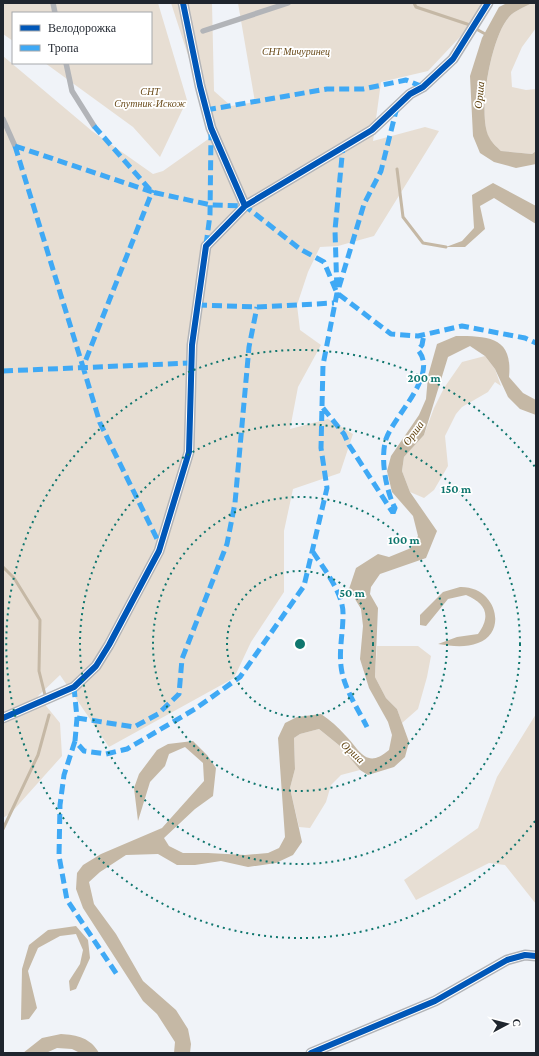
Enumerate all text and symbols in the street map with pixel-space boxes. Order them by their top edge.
legend [12,12,152,64]
text: Велодорожка [48,21,117,35]
text: Тропа [48,41,79,55]
park label: СНТ Мичуринец [262,46,330,57]
water label: Орша [472,80,486,109]
park label: СНТ Спутник-Искож [114,86,187,109]
text: 200 m [407,371,441,385]
water label: Орша [400,418,426,448]
text: 150 m [441,482,472,496]
text: 100 m [388,533,421,547]
text: 50 m [339,586,366,600]
centre of rings [293,637,307,651]
water label: Орша [339,738,368,766]
north arrow [487,1004,527,1044]
text: С [510,1018,523,1028]

